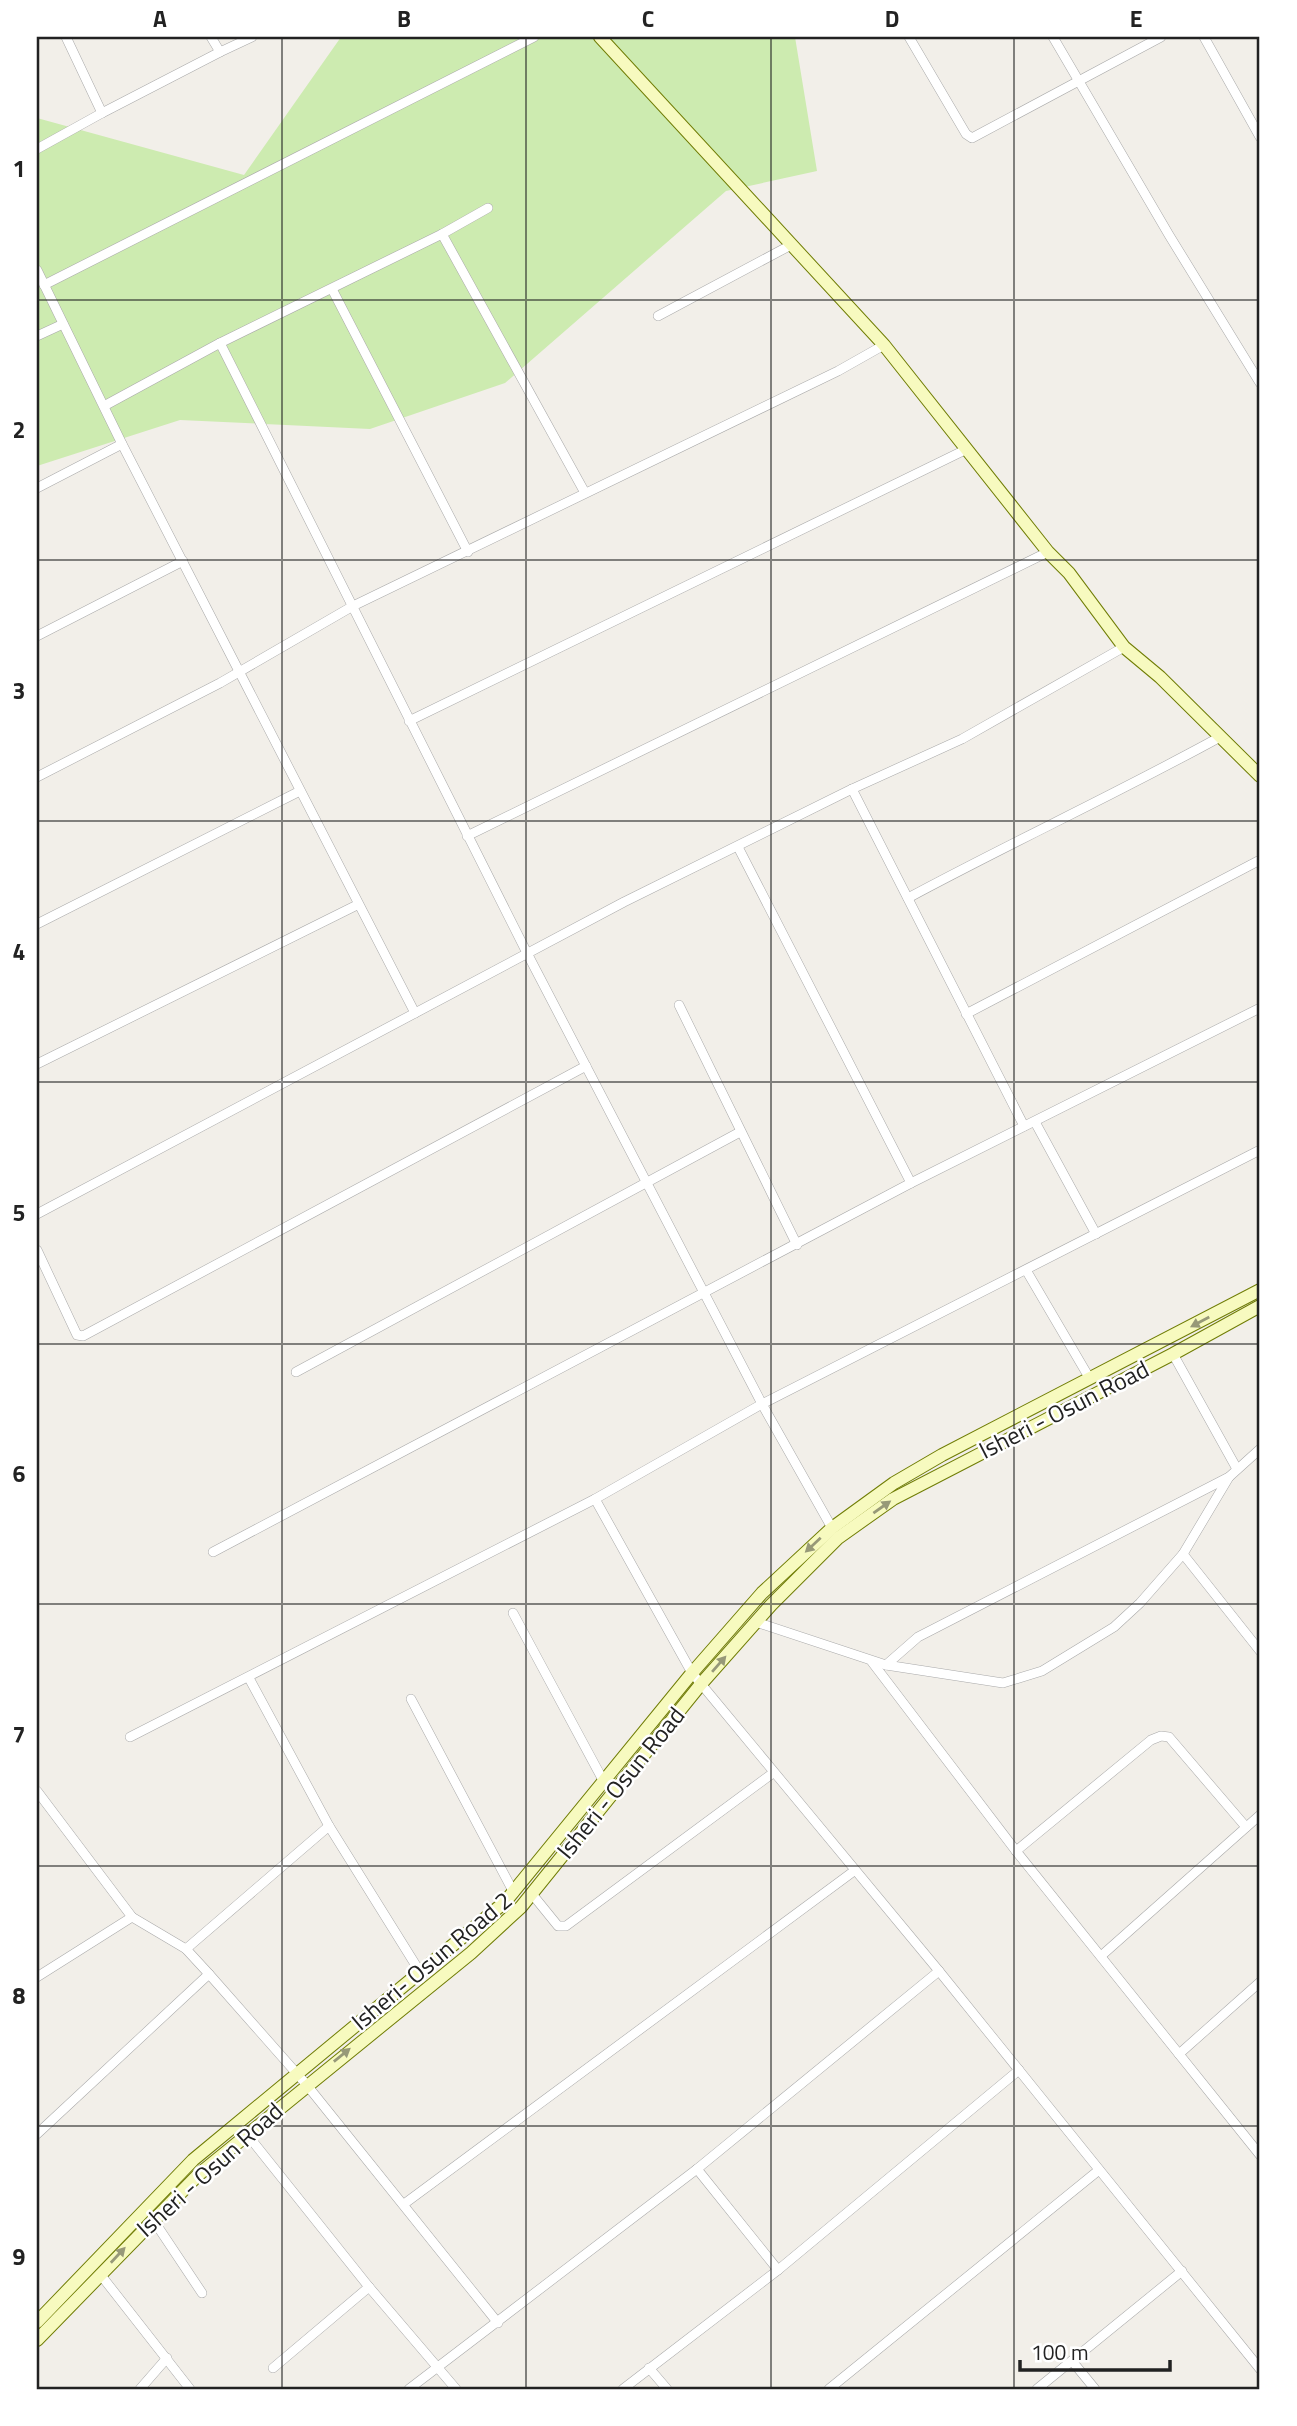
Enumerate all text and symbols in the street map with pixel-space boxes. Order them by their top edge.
text: A [153,1,167,36]
text: B [397,1,411,36]
text: C [642,1,654,36]
text: D [885,1,899,36]
text: E [1130,1,1142,36]
text: 1 [13,151,25,186]
text: 2 [13,412,25,447]
text: 3 [13,673,25,708]
text: 4 [13,934,25,969]
text: 5 [13,1195,25,1230]
one-way arrow [1190,1316,1210,1327]
street label: Isheri - Osun Road [972,1351,1155,1467]
text: 6 [13,1456,26,1491]
one-way arrow [873,1500,891,1514]
one-way arrow [805,1537,822,1553]
one-way arrow [711,1655,727,1673]
street label: Isheri - Osun Road [548,1699,693,1866]
text: 7 [13,1717,25,1752]
street label: Isheri- Osun Road 2 [343,1882,520,2038]
text: 8 [13,1978,26,2013]
one-way arrow [334,2048,351,2063]
street label: Isheri - Osun Road [128,2093,291,2245]
text: 9 [13,2239,26,2274]
one-way arrow [110,2246,126,2264]
scale bar [1020,2328,1171,2372]
text: 100 m [1031,2336,1088,2368]

